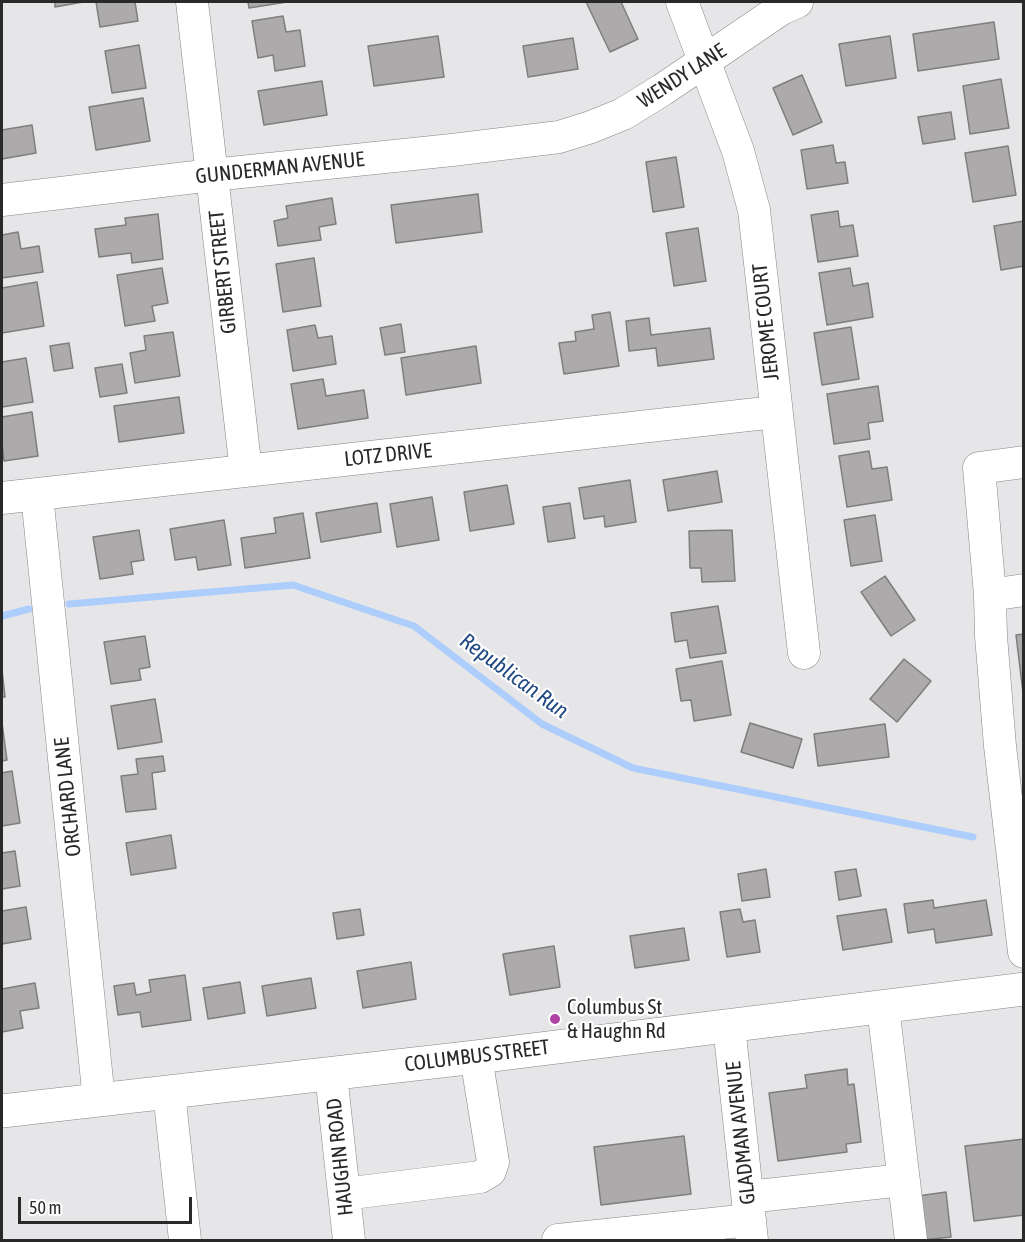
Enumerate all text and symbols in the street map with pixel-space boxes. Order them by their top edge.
street label: WENDY LANE [633,38,731,114]
street label: GUNDERMAN AVENUE [194,147,366,189]
street label: GIRBERT STREET [204,209,242,335]
street label: JEROME COURT [747,262,785,382]
street label: LOTZ DRIVE [343,438,433,472]
water label: Republican Run [455,628,573,724]
street label: ORCHARD LANE [49,736,87,858]
place label: Columbus St & Haughn Rd [567,994,666,1044]
marker: Columbus St & Haughn Rd [548,1012,562,1026]
street label: COLUMBUS STREET [403,1035,551,1077]
street label: GLADMAN AVENUE [721,1060,761,1206]
street label: HAUGHN ROAD [321,1097,359,1217]
scale bar [21,1185,195,1223]
text: 50 m [29,1197,61,1218]

